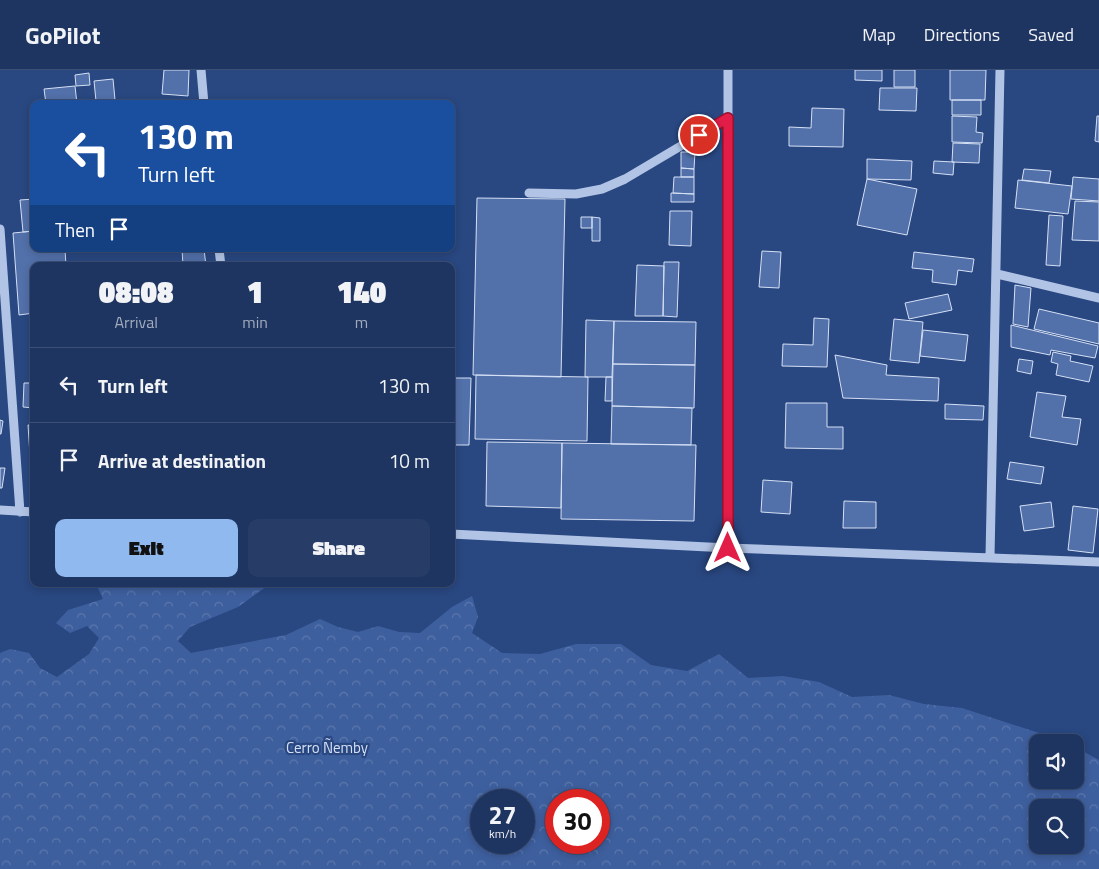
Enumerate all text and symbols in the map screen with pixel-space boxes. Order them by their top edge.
text: GoPilot [25,17,101,53]
text: Map [862,21,896,48]
text: Directions [924,21,1000,48]
text: Saved [1028,21,1074,48]
text: 130 m [138,109,234,163]
pin [678,114,720,156]
icon: left [55,120,120,185]
icon: arrive [685,121,713,149]
text: Turn left [138,157,215,191]
text: Then [55,215,95,244]
icon: arrive [105,215,133,243]
text: 08:08 [99,269,173,315]
text: 1 [247,269,263,315]
text: 140 [337,269,386,315]
text: Arrival [114,310,158,334]
text: min [242,310,268,334]
text: m [355,310,368,334]
icon: left [55,371,83,399]
text: Turn left [98,371,168,400]
text: 130 m [378,371,430,400]
icon: arrive [55,446,83,474]
text: Arrive at destination [98,446,266,475]
text: 10 m [389,446,430,475]
button: Exit [55,519,238,577]
button: Share [248,519,430,577]
position arrow [701,521,753,573]
map controls [1029,734,1084,854]
button: sound [1029,734,1084,789]
park label: Cerro Ñemby [286,736,368,759]
speed limit sign: 30 [545,789,610,854]
text: 27 [488,796,517,834]
button: search [1029,799,1084,854]
text: km/h [489,824,516,843]

